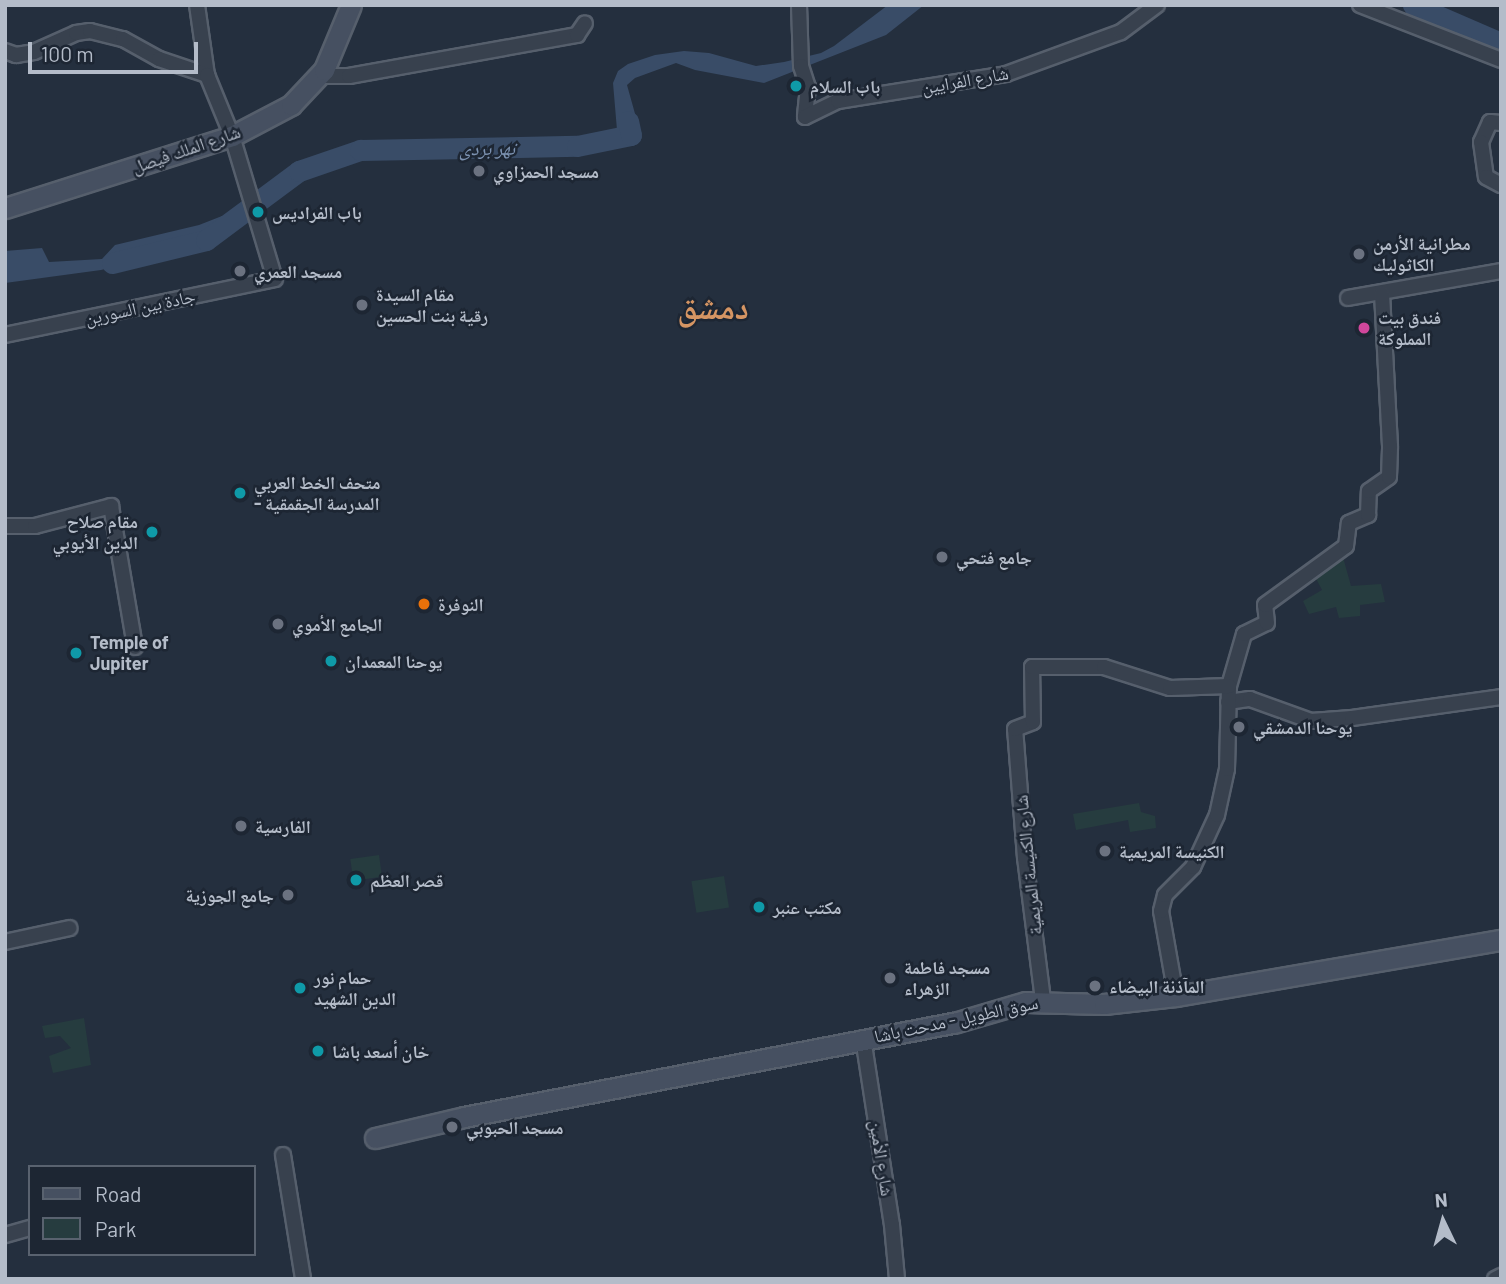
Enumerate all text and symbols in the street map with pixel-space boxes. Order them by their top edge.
scale bar [32,28,201,72]
text: 100 m [41,41,94,66]
street label: شارع الفرايين [920,62,1010,98]
place label: باب السلام [810,75,880,97]
marker: باب السلام [788,78,804,94]
street label: شارع الملك فيصل [129,120,243,178]
water label: نهر بردى [459,136,515,160]
place label: مسجد الحمزاوي [493,160,599,182]
marker: مسجد الحمزاوي [471,163,487,179]
place label: باب الفراديس [272,201,362,223]
marker: باب الفراديس [250,204,266,220]
place label: مطرانية الأرمن الكاثوليك [1373,233,1471,276]
marker: مطرانية الأرمن الكاثوليك [1351,246,1367,262]
place label: مسجد العمري [254,260,342,282]
marker: مسجد العمري [232,263,248,279]
place label: مقام السيدة رقية بنت الحسين [376,284,488,326]
street label: جادة بين السورين [83,285,197,329]
district label: دمشق [677,287,749,325]
marker: مقام السيدة رقية بنت الحسين [354,297,370,313]
place label: فندق بيت المملوكة [1378,307,1441,350]
marker: فندق بيت المملوكة [1356,320,1372,336]
place label: متحف الخط العربي - المدرسة الجقمقية [254,472,381,514]
marker: متحف الخط العربي - المدرسة الجقمقية [232,485,248,501]
place label: مقام صلاح الدين الأيوبي [52,511,138,554]
marker: مقام صلاح الدين الأيوبي [144,524,160,540]
place label: جامع فتحي [956,546,1032,568]
marker: جامع فتحي [934,549,950,565]
place label: النوفرة [438,593,484,615]
marker: النوفرة [416,596,432,612]
place label: الجامع الأموي [292,613,382,635]
marker: الجامع الأموي [270,616,286,632]
place label: Temple of Jupiter [90,632,169,674]
marker: Temple of Jupiter [68,645,84,661]
place label: يوحنا المعمدان [345,650,442,672]
marker: يوحنا المعمدان [323,653,339,669]
place label: يوحنا الدمشقي [1253,716,1352,738]
marker: يوحنا الدمشقي [1231,719,1247,735]
street label: شارع الكنيسة المريمية [1010,794,1046,936]
place label: الفارسية [255,815,311,837]
marker: الفارسية [233,818,249,834]
place label: الكنيسة المريمية [1119,840,1225,862]
marker: الكنيسة المريمية [1097,843,1113,859]
place label: قصر العظم [370,869,443,891]
marker: قصر العظم [348,872,364,888]
place label: جامع الجوزية [185,884,274,906]
marker: جامع الجوزية [280,887,296,903]
place label: مكتب عنبر [773,896,842,918]
marker: مكتب عنبر [751,899,767,915]
place label: مسجد فاطمة الزهراء [904,957,990,1000]
place label: حمام نور الدين الشهيد [314,967,396,1010]
marker: مسجد فاطمة الزهراء [882,970,898,986]
place label: المآذنة البيضاء [1109,975,1205,997]
marker: المآذنة البيضاء [1087,978,1103,994]
marker: حمام نور الدين الشهيد [292,980,308,996]
street label: سوق الطويل - مدحت باشا [872,991,1040,1047]
place label: خان أسعد باشا [332,1040,429,1062]
marker: خان أسعد باشا [310,1043,326,1059]
place label: مسجد الحبوبي [466,1116,563,1138]
street label: شارع الأمين [865,1118,899,1198]
marker: مسجد الحبوبي [444,1119,460,1135]
legend [28,1165,256,1256]
text: Road [95,1181,141,1206]
north arrow [1408,1186,1478,1256]
text: N [1434,1188,1448,1212]
text: Park [95,1216,136,1241]

